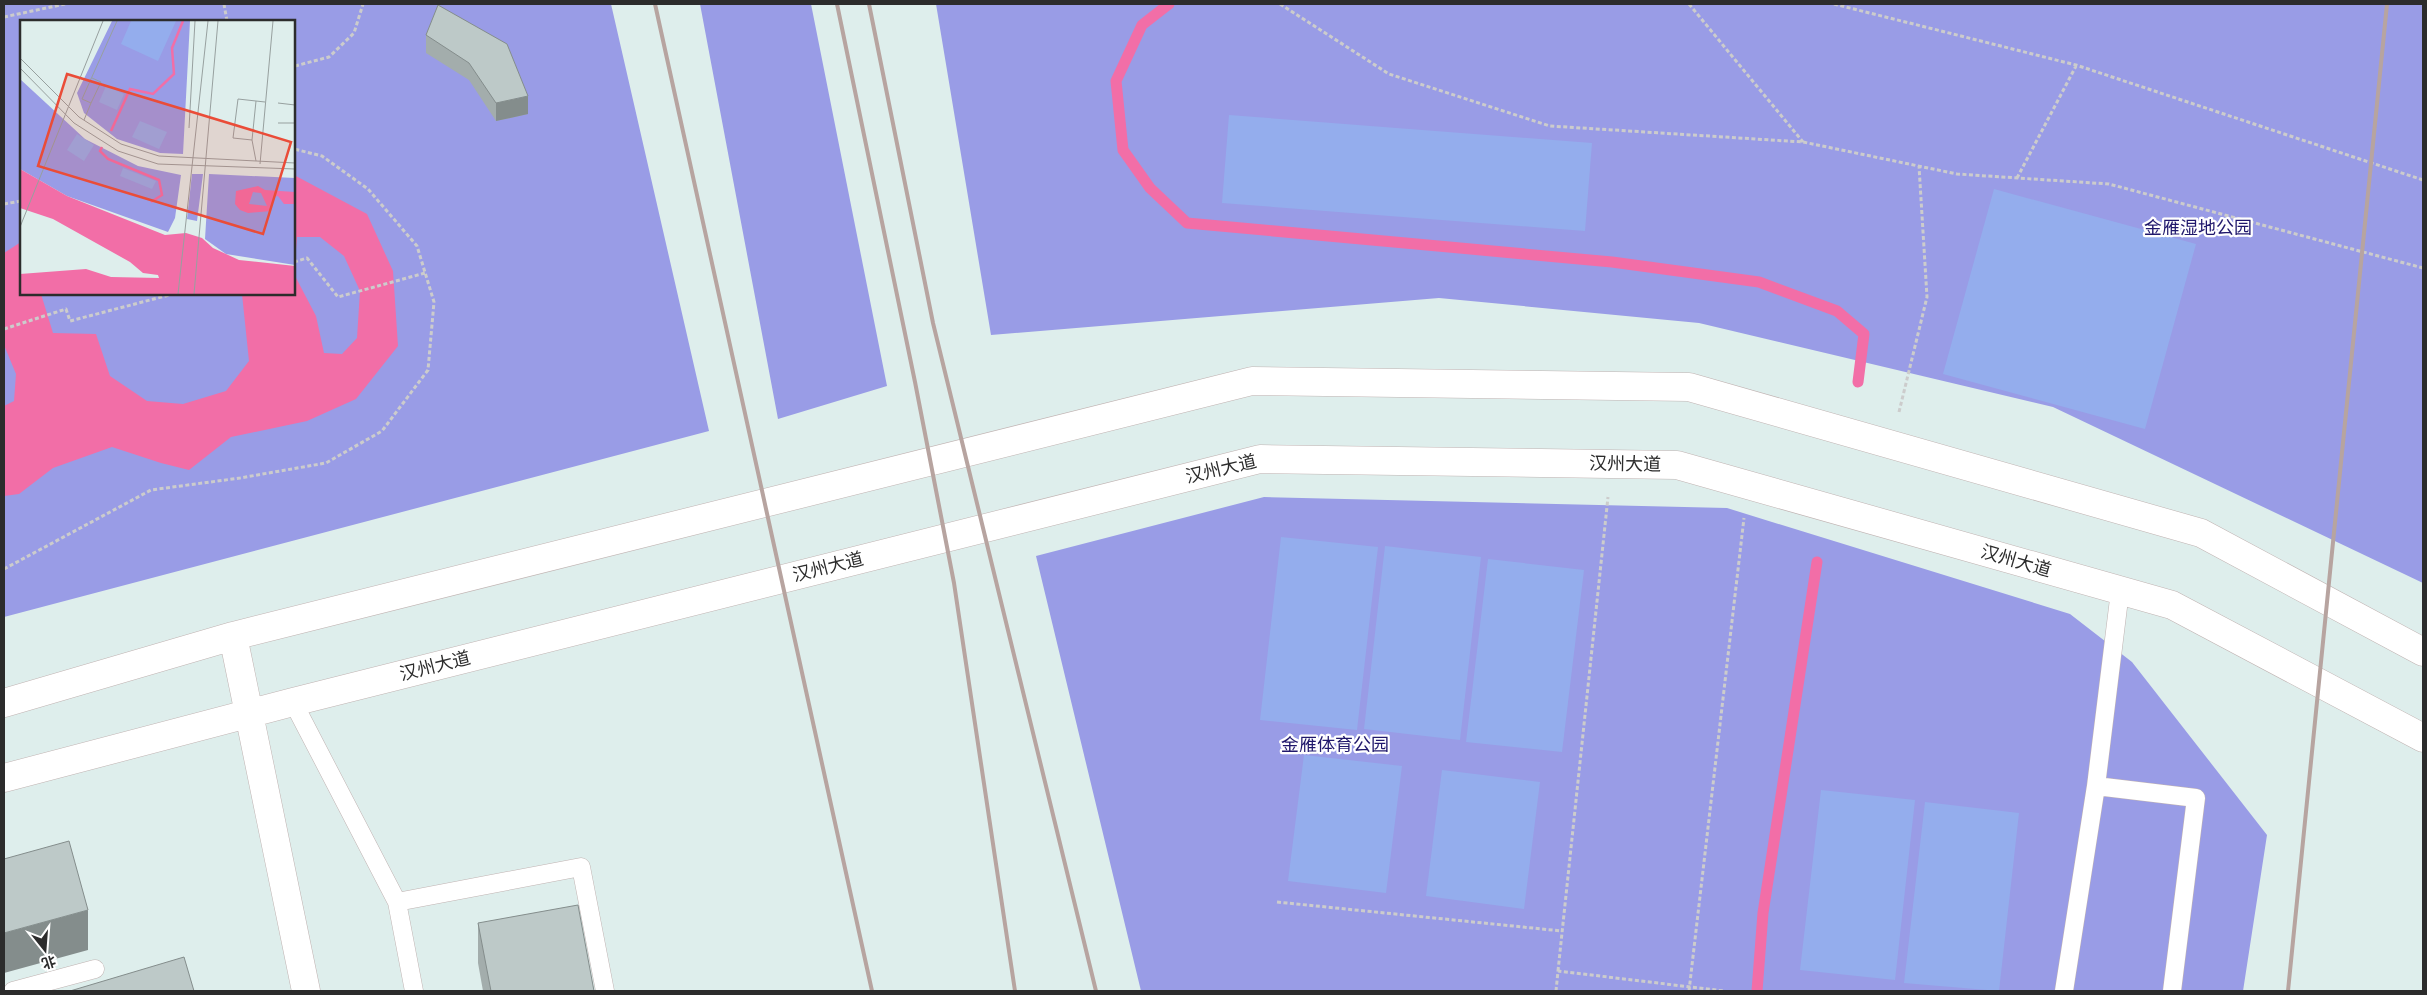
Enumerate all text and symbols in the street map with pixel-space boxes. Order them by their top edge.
inset map [20,20,295,295]
park label: 金雁湿地公园 [2144,217,2252,238]
street label: 汉州大道 [1183,450,1258,487]
street label: 汉州大道 [1589,452,1661,475]
street label: 汉州大道 [1979,541,2054,581]
street label: 汉州大道 [790,548,865,585]
street label: 汉州大道 [397,647,472,684]
park label: 金雁体育公园 [1281,734,1389,755]
north arrow [20,925,70,975]
text: 北 [40,953,58,972]

